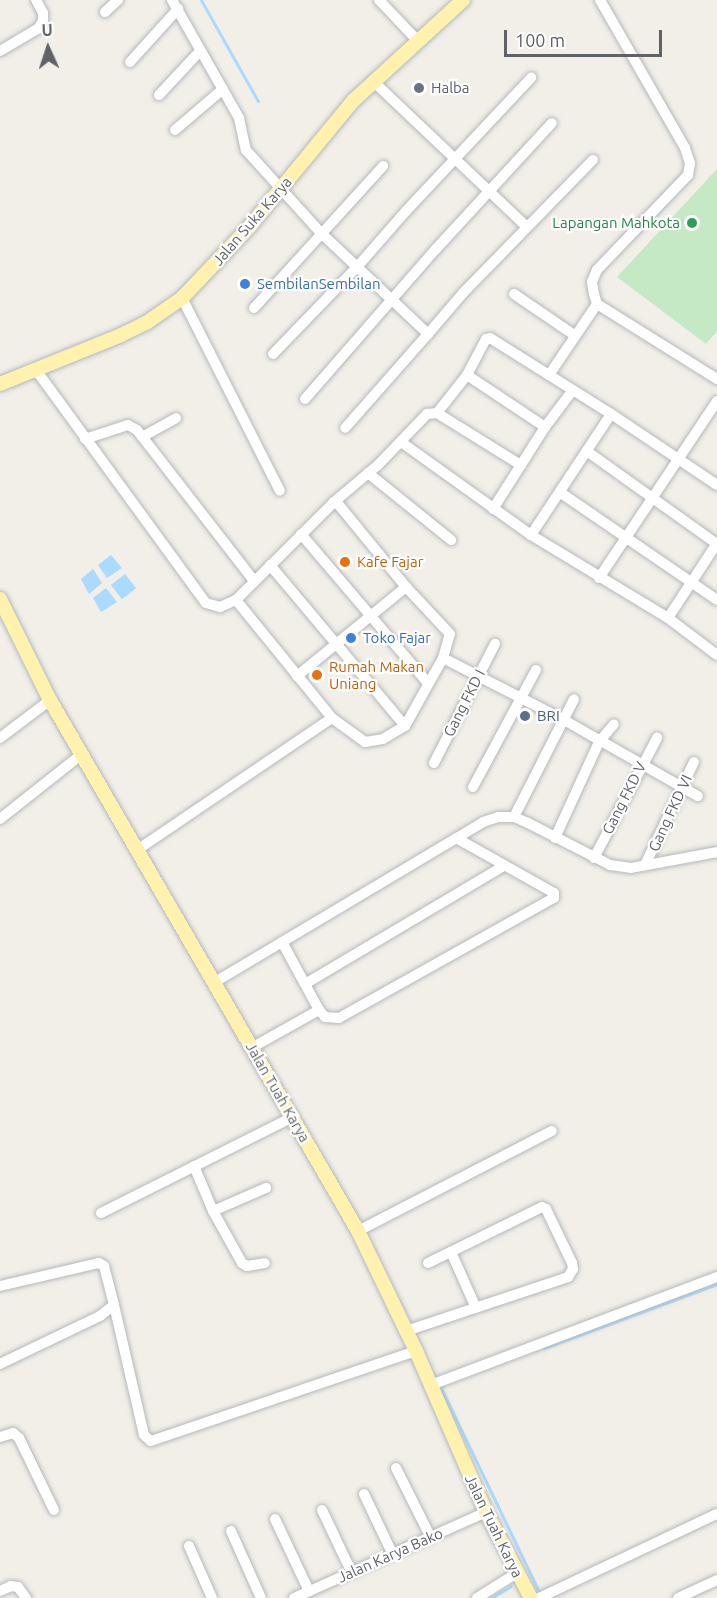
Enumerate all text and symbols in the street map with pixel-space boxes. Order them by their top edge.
north arrow [18,18,78,78]
scale bar [507,18,664,56]
text: U [41,21,53,39]
text: 100 m [515,30,565,50]
place label: Halba [431,79,470,97]
marker: Halba [412,81,426,95]
street label: Jalan Suka Karya [209,173,295,269]
place label: Lapangan Mahkota [552,214,680,232]
marker: Lapangan Mahkota [685,216,699,230]
place label: SembilanSembilan [257,275,380,293]
marker: SembilanSembilan [238,277,252,291]
place label: Kafe Fajar [357,553,423,571]
marker: Kafe Fajar [338,555,352,569]
place label: Toko Fajar [363,629,431,647]
marker: Toko Fajar [344,631,358,645]
place label: Rumah Makan Uniang [329,657,424,692]
street label: Gang FKD I [439,666,489,740]
marker: Rumah Makan Uniang [310,668,324,682]
place label: BRI [537,707,560,725]
marker: BRI [518,709,532,723]
street label: Gang FKD V [598,759,650,837]
street label: Gang FKD VI [644,772,696,854]
street label: Jalan Tuah Karya [242,1039,314,1145]
street label: Jalan Tuah Karya [461,1471,527,1581]
street label: Jalan Karya Bako [335,1524,445,1586]

